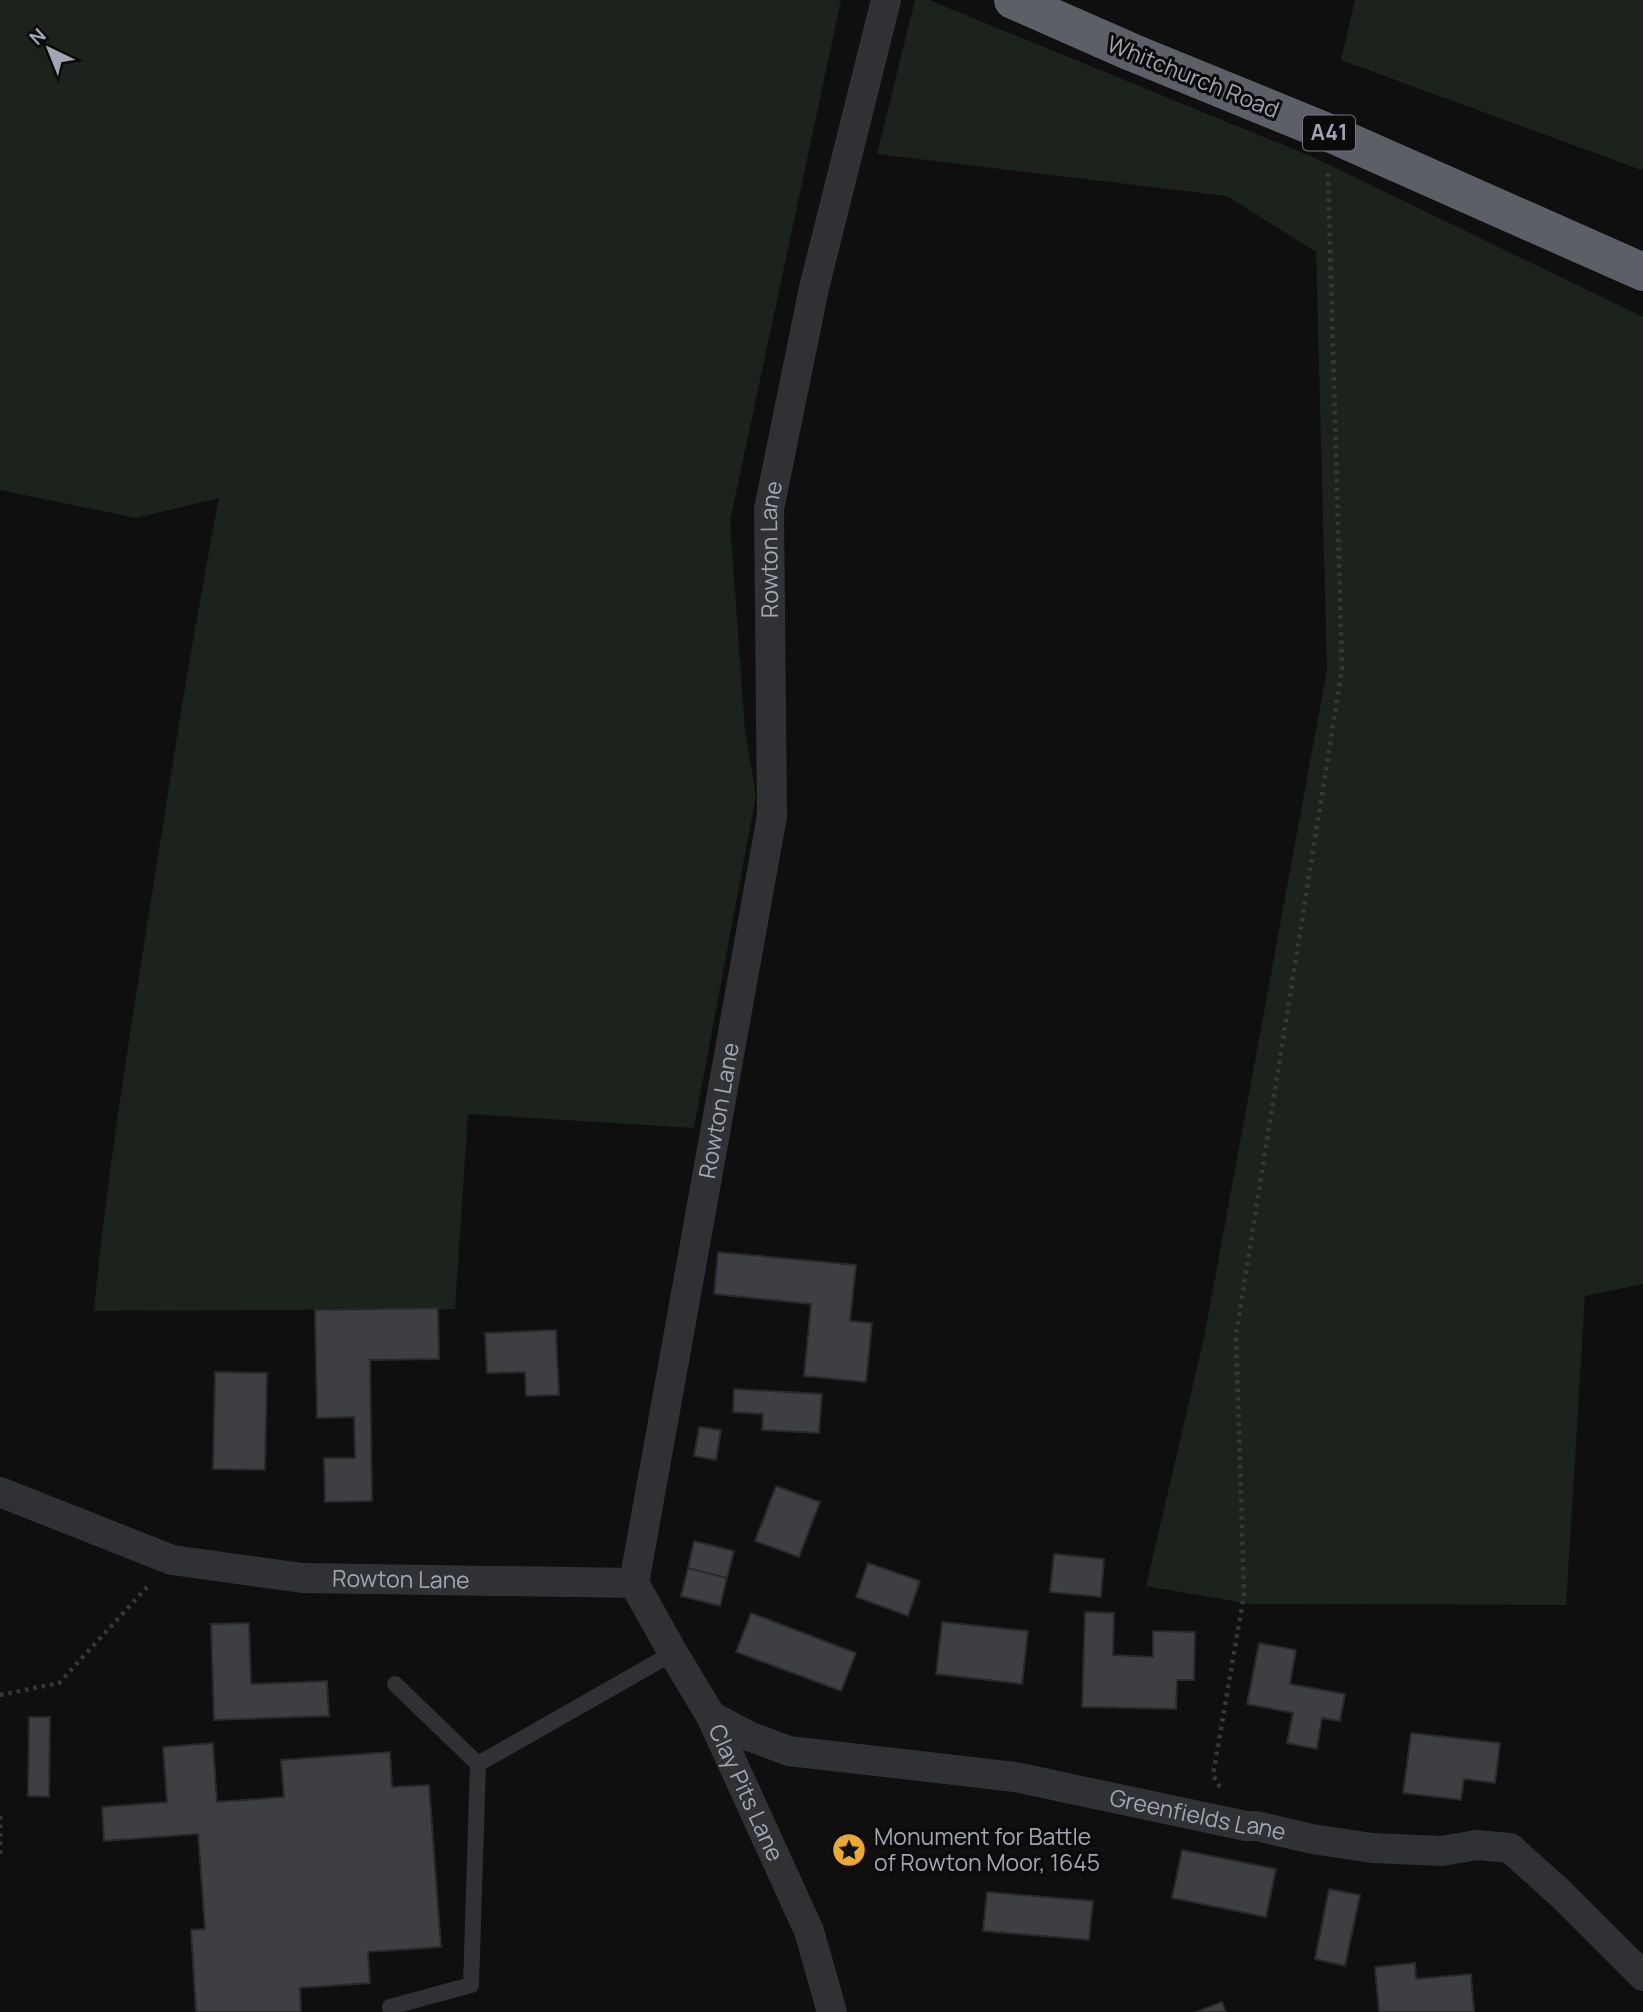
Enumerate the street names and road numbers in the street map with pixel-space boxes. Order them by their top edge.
street label: Whitchurch Road [1103,27,1284,125]
road number: A41 [1303,116,1355,150]
street label: Rowton Lane [752,478,789,618]
street label: Rowton Lane [690,1040,746,1181]
street label: Rowton Lane [332,1561,470,1596]
street label: Clay Pits Lane [702,1719,792,1866]
street label: Greenfields Lane [1107,1781,1289,1847]

